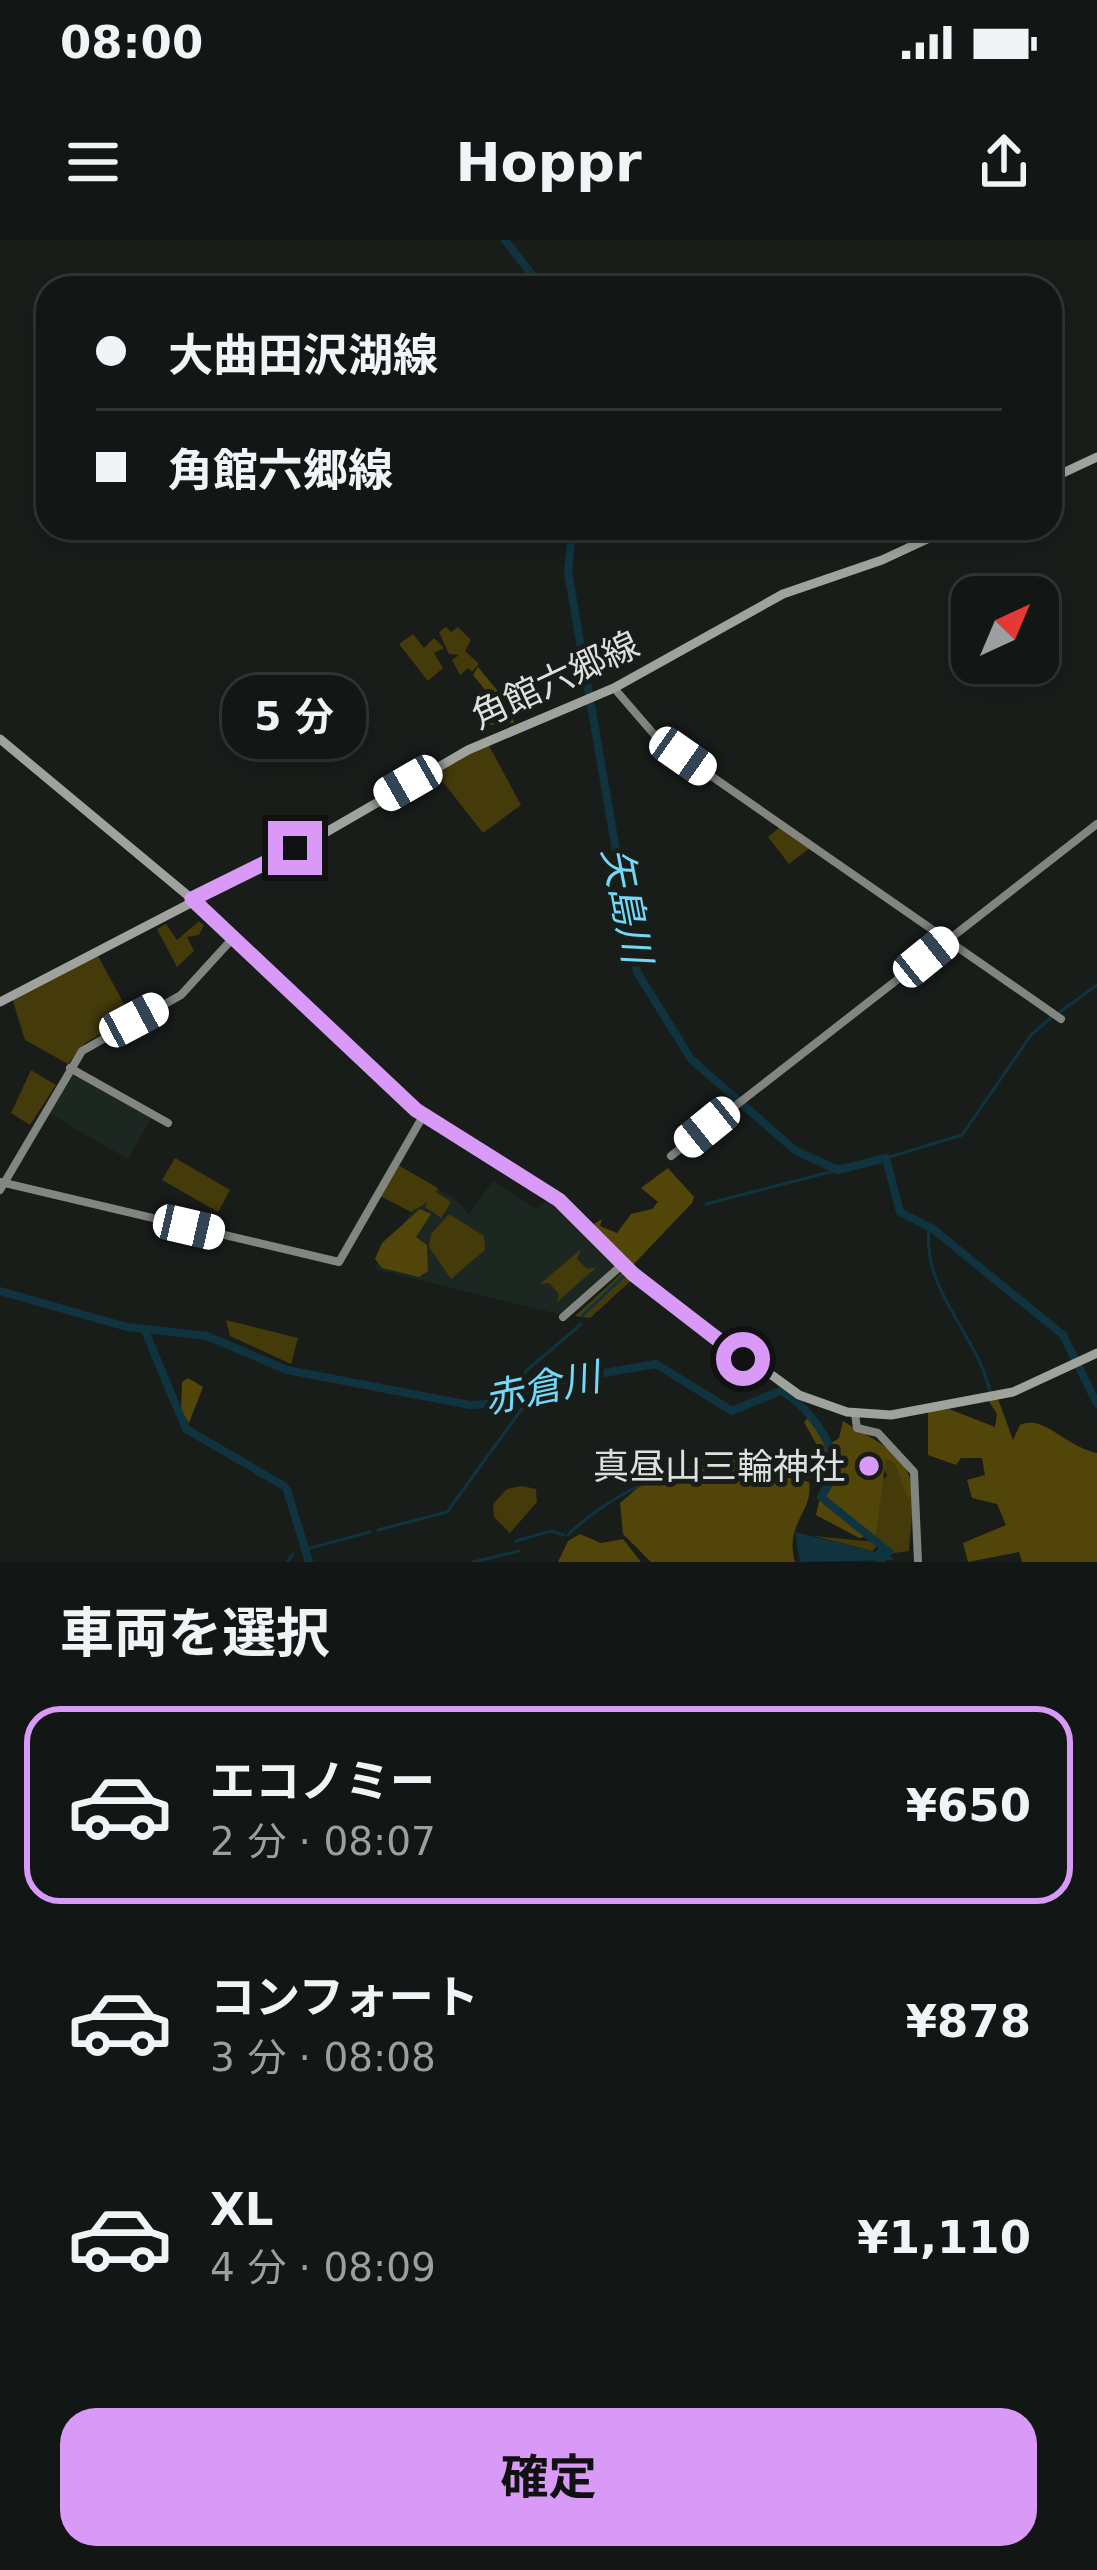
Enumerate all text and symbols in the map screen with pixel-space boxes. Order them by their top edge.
text: 08:00 [60,16,203,69]
icon: menu [60,129,126,195]
icon: share [971,129,1037,195]
text: Hoppr [455,131,642,194]
text: 大曲田沢湖線 [168,329,438,382]
text: 角館六郷線 [168,444,393,497]
north arrow [951,576,1059,684]
map controls [951,576,1059,684]
street label: 角館六郷線 [465,623,645,737]
callout: 5 分 [223,674,367,758]
text: 5 分 [254,694,334,739]
car [643,721,723,791]
car [368,749,448,817]
route end [268,821,322,875]
water label: 矢島川 [594,843,661,971]
car [887,920,965,994]
car [94,987,174,1053]
car [668,1090,746,1164]
car [150,1201,228,1253]
route start [716,1332,770,1386]
water label: 赤倉川 [480,1353,608,1422]
place label: 真昼山三輪神社 [593,1446,845,1487]
marker: 真昼山三輪神社 [856,1453,882,1479]
text: 車両を選択 [60,1602,330,1665]
icon: car [66,1751,174,1859]
text: エコノミー [210,1755,435,1808]
text: ¥650 [906,1779,1031,1832]
text: 2 分 · 08:07 [210,1819,436,1864]
icon: car [66,1967,174,2075]
text: コンフォート [210,1971,479,2024]
text: ¥878 [906,1995,1031,2048]
text: 3 分 · 08:08 [210,2035,436,2080]
icon: car [66,2183,174,2291]
text: XL [210,2183,273,2236]
text: ¥1,110 [857,2211,1031,2264]
text: 4 分 · 08:09 [210,2245,436,2290]
button: 確定 [60,2408,1037,2546]

